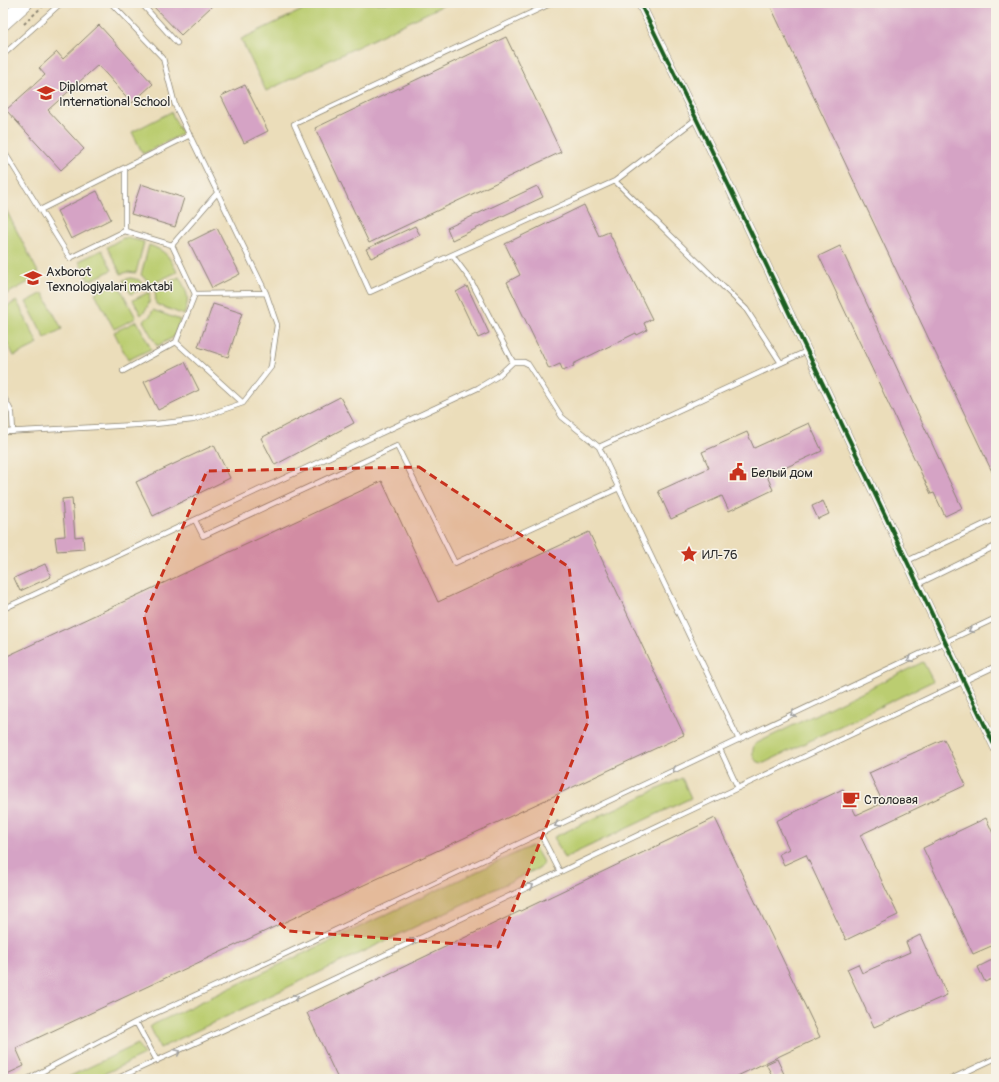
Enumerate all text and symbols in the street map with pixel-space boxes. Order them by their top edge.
place label: Diplomat International School [59,79,170,110]
school or university icon: Diplomat International School [36,83,56,103]
place label: Axborot Texnologiyalari maktabi [46,264,172,295]
school or university icon: Axborot Texnologiyalari maktabi [23,268,43,288]
public building icon: Белый дом [728,462,748,482]
place label: Белый дом [751,465,813,481]
place icon: ИЛ-76 [679,544,699,564]
place label: ИЛ-76 [702,547,738,563]
one-way arrow [967,625,975,633]
one-way arrow [907,654,915,662]
one-way arrow [789,709,797,717]
one-way arrow [672,765,679,773]
cafe icon: Столовая [841,789,861,809]
place label: Столовая [864,792,918,808]
one-way arrow [554,820,562,828]
one-way arrow [526,883,534,891]
one-way arrow [409,938,416,946]
one-way arrow [291,994,299,1002]
one-way arrow [173,1049,181,1057]

